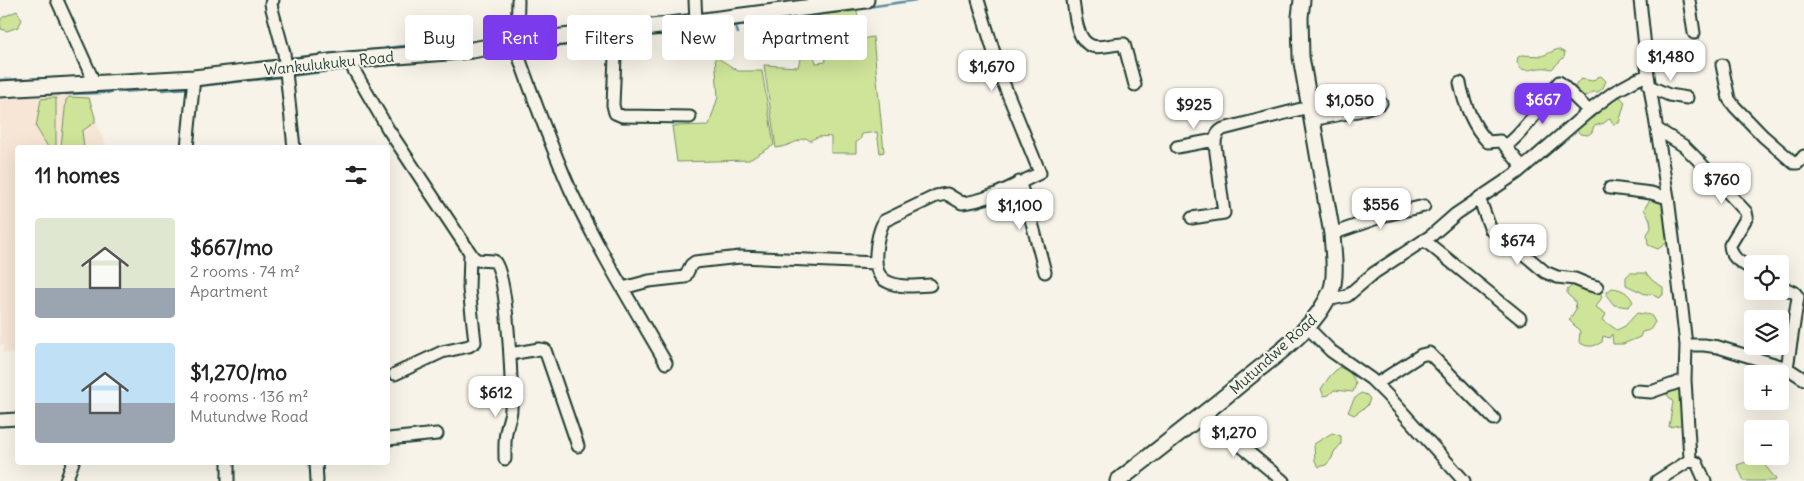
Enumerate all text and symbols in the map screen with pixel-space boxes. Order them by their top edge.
chip: Buy [405,15,473,60]
chip: Rent [483,15,557,60]
chip: Filters [567,15,652,60]
chip: New [662,15,734,60]
chip: Apartment [744,15,867,60]
pin: $1,480 [1630,39,1712,82]
text: $1,480 [1648,46,1695,66]
street label: Wankulukuku Road [263,47,395,79]
pin: $1,670 [951,49,1033,92]
text: $1,670 [969,56,1015,76]
pin: $667 [1513,82,1573,125]
pin: $1,050 [1309,84,1391,126]
pin: $925 [1164,88,1224,130]
text: $667 [1525,89,1561,109]
text: $1,050 [1326,90,1374,110]
text: $925 [1176,94,1212,114]
icon: filters [342,161,370,189]
text: 11 homes [35,162,120,189]
pin: $760 [1692,162,1752,205]
text: $760 [1704,169,1740,189]
pin: $1,100 [979,188,1061,231]
pin: $556 [1351,188,1411,230]
text: $556 [1363,194,1399,214]
text: $1,100 [997,195,1043,215]
pin: $674 [1488,224,1548,266]
text: $674 [1501,230,1535,250]
text: $667/mo [190,234,273,261]
icon: home [75,238,135,298]
map controls [1744,255,1789,465]
button: locate [1744,255,1789,300]
text: 2 rooms · 74 m² [190,261,300,281]
text: Apartment [190,281,268,301]
street label: Mutundwe Road [1225,310,1321,398]
button: layers [1744,310,1789,355]
text: $1,270/mo [190,359,287,386]
icon: home [75,363,135,423]
button: + [1744,365,1789,410]
pin: $612 [466,376,526,418]
text: $612 [479,382,513,402]
text: 4 rooms · 136 m² [190,386,308,406]
text: Mutundwe Road [190,406,308,426]
pin: $1,270 [1193,416,1275,458]
button: − [1744,420,1789,465]
text: $1,270 [1211,422,1257,442]

